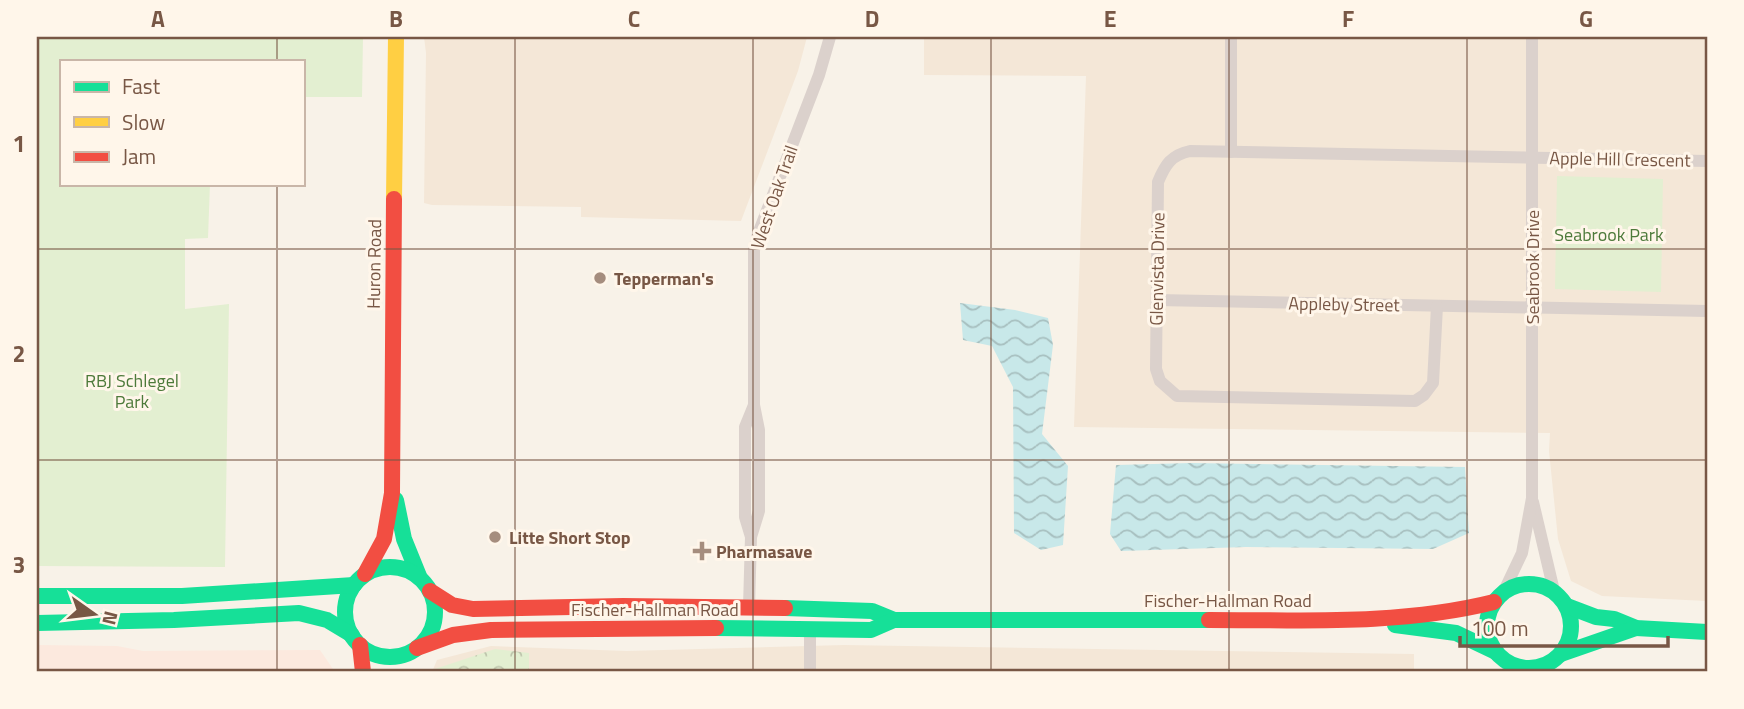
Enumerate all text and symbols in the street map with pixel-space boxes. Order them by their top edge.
text: A [151,1,165,36]
text: B [389,1,403,36]
text: C [628,1,640,36]
text: D [865,1,879,36]
text: E [1104,1,1116,36]
text: F [1342,1,1354,36]
text: G [1579,1,1593,36]
legend [60,60,304,186]
text: Fast [122,70,161,102]
text: Slow [122,106,165,138]
text: 1 [13,126,25,161]
text: Jam [122,140,156,172]
street label: West Oak Trail [744,142,804,252]
street label: Apple Hill Crescent [1549,144,1692,174]
street label: Seabrook Drive [1519,210,1546,324]
street label: Glenvista Drive [1143,212,1171,326]
street label: Huron Road [360,219,388,309]
park label: Seabrook Park [1554,221,1664,248]
place label: Tepperman's [614,265,714,292]
marker: Tepperman's [592,270,608,286]
street label: Appleby Street [1288,290,1401,318]
text: 2 [13,336,25,371]
park label: RBJ Schlegel Park [85,367,179,415]
place label: Litte Short Stop [509,524,631,551]
marker: Litte Short Stop [487,529,503,545]
place label: Pharmasave [716,538,812,565]
marker: Pharmasave [694,543,710,559]
text: 3 [13,547,25,582]
north arrow [60,580,130,650]
street label: Fischer-Hallman Road [1144,587,1312,614]
street label: Fischer-Hallman Road [571,596,739,623]
scale bar [1460,604,1669,648]
text: N [95,608,127,628]
text: 100 m [1471,612,1528,644]

